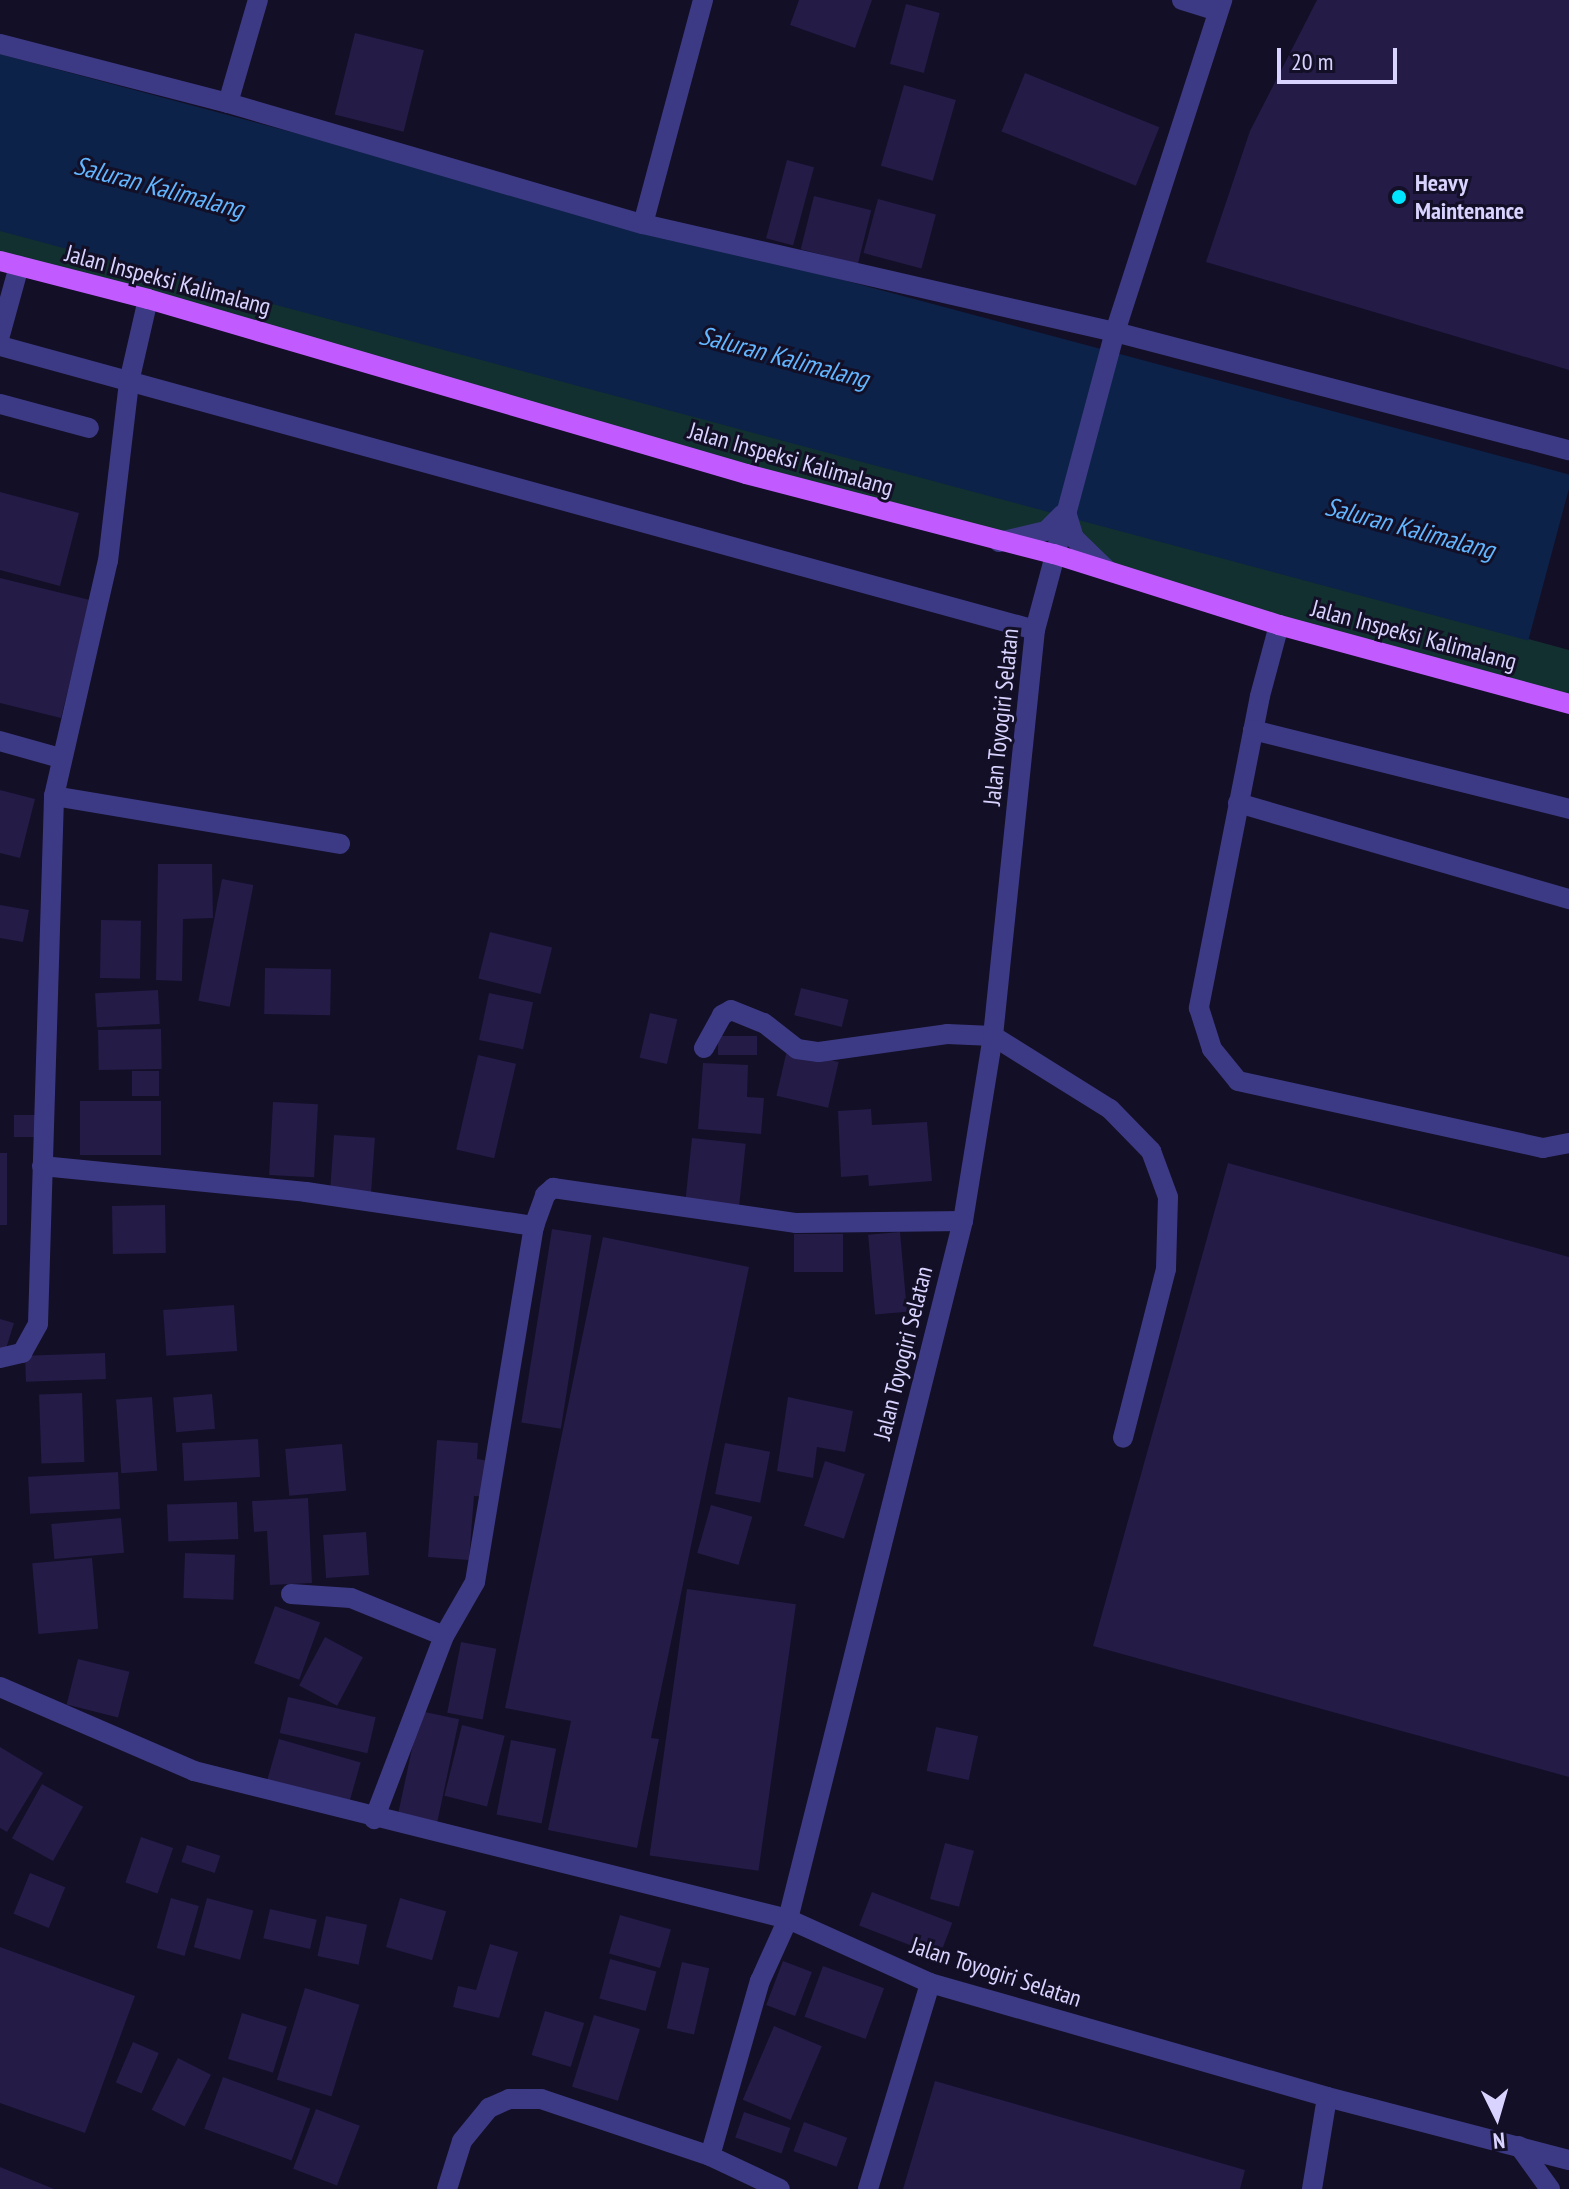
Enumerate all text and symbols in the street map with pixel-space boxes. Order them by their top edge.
scale bar [1281,32,1401,82]
text: 20 m [1291,46,1333,77]
water label: Saluran Kalimalang [71,149,247,225]
place label: Heavy Maintenance [1415,169,1524,225]
marker: Heavy Maintenance [1390,188,1408,206]
street label: Jalan Inspeksi Kalimalang [62,239,274,321]
water label: Saluran Kalimalang [696,319,872,395]
street label: Jalan Inspeksi Kalimalang [685,416,897,502]
water label: Saluran Kalimalang [1322,490,1498,566]
street label: Jalan Inspeksi Kalimalang [1308,594,1520,676]
street label: Jalan Toyogiri Selatan [977,627,1025,807]
street label: Jalan Toyogiri Selatan [867,1263,939,1443]
street label: Jalan Toyogiri Selatan [907,1931,1085,2013]
north arrow [1457,2077,1537,2157]
text: N [1492,2126,1506,2155]

